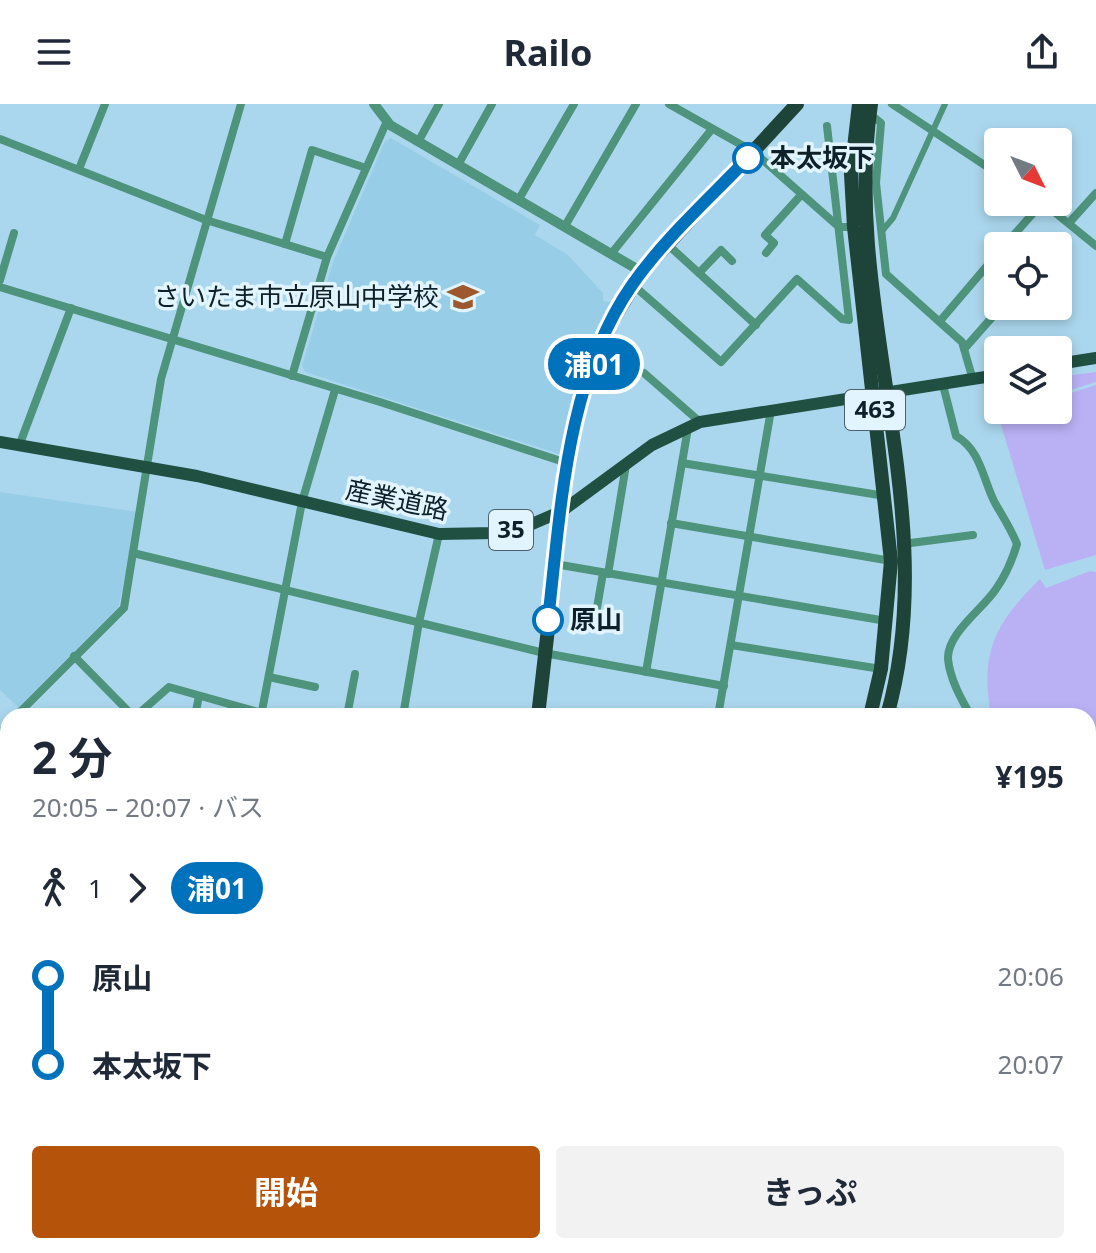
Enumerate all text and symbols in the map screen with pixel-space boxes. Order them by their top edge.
text: Railo [503,28,593,77]
icon: menu [32,30,76,74]
icon: share [1020,30,1064,74]
north arrow [984,128,1072,216]
map controls [984,128,1072,424]
place label: 本太坂下 [770,139,874,175]
marker: 本太坂下 [733,143,763,173]
button: locate [984,232,1072,320]
place label: さいたま市立原山中学校 [154,278,439,314]
school or university icon: さいたま市立原山中学校 [446,280,480,314]
button: layers [984,336,1072,424]
line badge: 浦01 [548,338,640,390]
text: 浦01 [564,345,624,383]
road number: 463 [845,390,905,430]
street label: 産業道路 [343,471,452,527]
road number: 35 [489,510,533,550]
place label: 原山 [570,601,622,637]
marker: 原山 [533,605,563,635]
text: 2 分 [32,727,113,787]
text: ¥195 [995,756,1064,797]
text: 20:05 – 20:07 · バス [32,789,264,825]
icon: walk [32,866,76,910]
icon: forward [115,866,159,910]
text: 浦01 [187,869,247,907]
text: 1 [88,870,103,906]
text: 原山 [92,957,152,998]
text: 20:06 [998,958,1064,994]
text: 本太坂下 [92,1045,212,1086]
text: 20:07 [998,1046,1064,1082]
button: 開始 [32,1146,540,1238]
button: きっぷ [556,1146,1064,1238]

